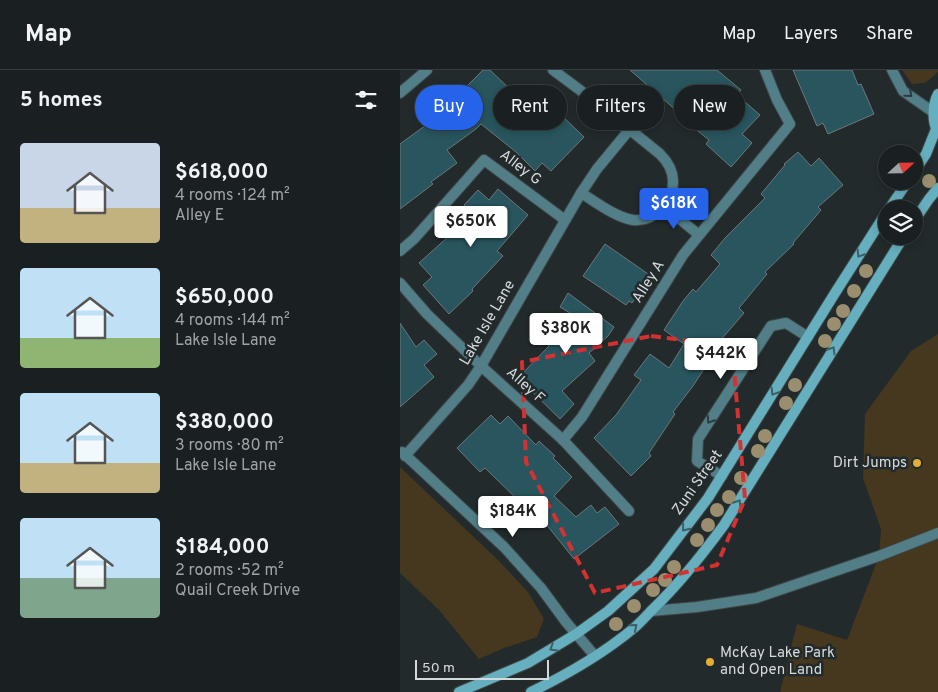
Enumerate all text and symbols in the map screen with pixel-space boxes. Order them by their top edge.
text: Map [25,20,72,50]
text: Map [722,23,756,46]
text: Layers [784,23,838,46]
text: Share [866,23,913,46]
chip: Buy [415,85,483,130]
chip: Rent [493,85,567,130]
chip: Filters [577,85,664,130]
chip: New [674,85,745,130]
icon: filters [352,86,380,114]
text: 5 homes [20,87,103,114]
one-way arrow [903,89,912,98]
north arrow [878,145,922,190]
map controls [878,145,923,245]
street label: Alley G [495,146,545,190]
text: $618,000 [175,159,269,186]
icon: home [60,163,120,223]
text: 4 rooms · 124 m² [175,186,290,206]
pin: $618K [639,188,709,230]
text: $618K [650,194,698,214]
button: layers [878,200,923,245]
text: Alley E [175,206,224,226]
pin: $650K [436,206,506,248]
text: $650K [445,212,497,232]
one-way arrow [857,249,866,258]
street label: Alley A [629,257,669,307]
street label: Lake Isle Lane [456,277,520,369]
text: $650,000 [175,284,274,311]
icon: home [60,288,120,348]
text: 4 rooms · 144 m² [175,311,290,331]
pin: $380K [531,312,601,355]
text: $380K [541,319,591,339]
text: Lake Isle Lane [175,331,276,351]
pin: $442K [686,338,756,380]
text: $442K [695,344,747,364]
one-way arrow [826,346,836,355]
street label: Alley F [502,364,548,408]
one-way arrow [771,387,781,396]
text: $380,000 [175,409,274,436]
icon: home [60,413,120,473]
one-way arrow [707,414,716,424]
text: 3 rooms · 80 m² [175,436,284,456]
street label: Zuni Street [669,447,727,519]
place label: Dirt Jumps [833,454,907,473]
text: Lake Isle Lane [175,456,276,476]
marker: Dirt Jumps [911,457,923,469]
pin: $184K [478,496,548,538]
one-way arrow [731,499,741,508]
text: $184K [489,502,537,522]
one-way arrow [682,522,691,532]
text: $184,000 [175,534,270,561]
icon: home [60,538,120,598]
text: 2 rooms · 52 m² [175,561,284,581]
text: Quail Creek Drive [175,581,300,601]
one-way arrow [628,625,637,633]
one-way arrow [550,642,559,652]
place label: McKay Lake Park and Open Land [720,644,835,680]
marker: McKay Lake Park and Open Land [704,656,716,668]
scale bar [415,657,549,680]
text: 50 m [422,660,455,677]

